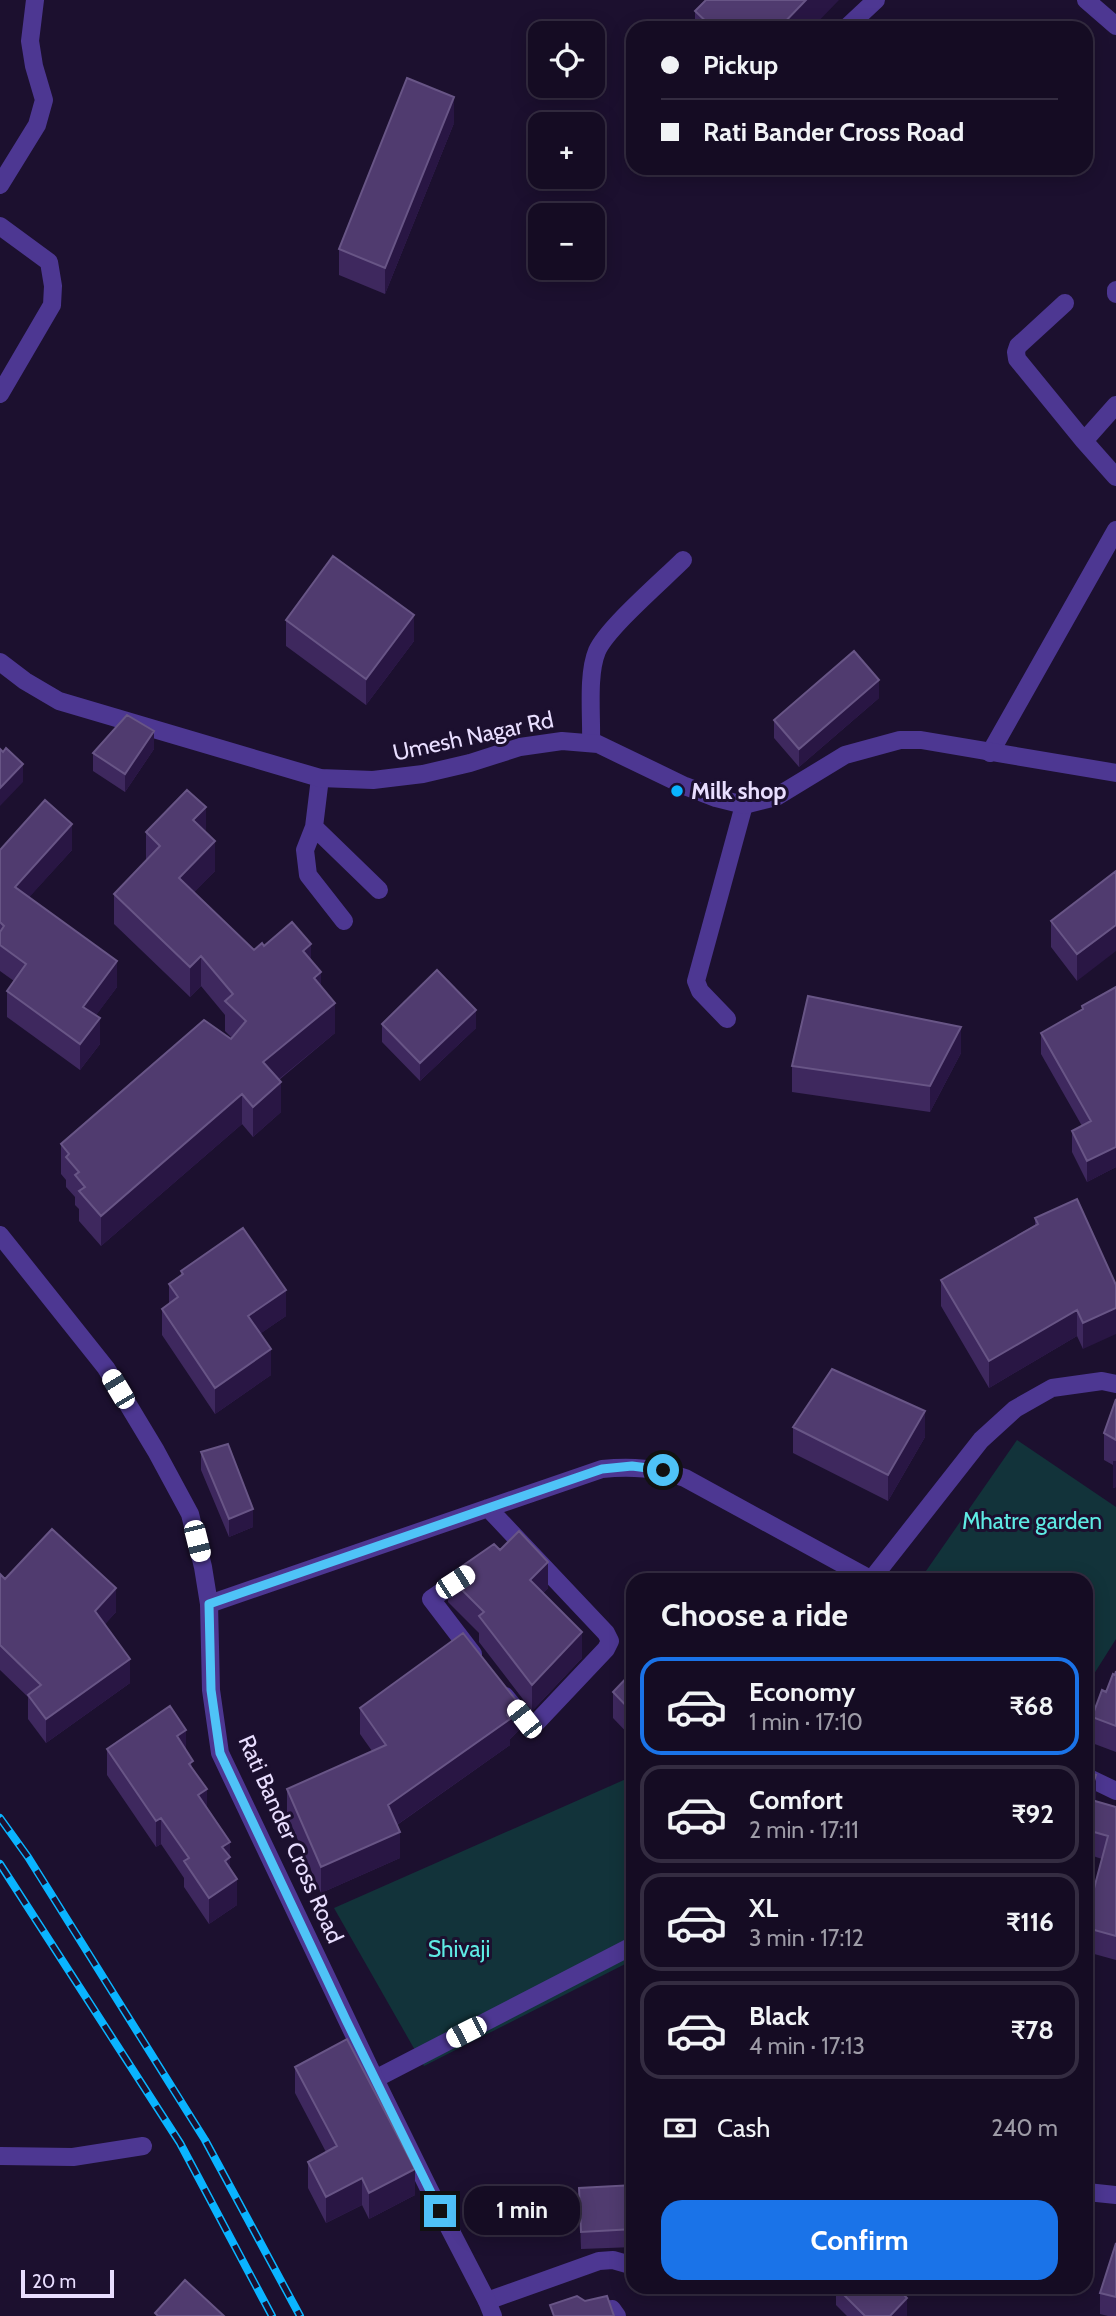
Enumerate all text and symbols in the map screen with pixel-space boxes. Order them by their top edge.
map controls [528,21,605,280]
button: locate [528,21,605,98]
text: Pickup [703,49,778,81]
button: + [528,112,605,189]
text: Rati Bander Cross Road [703,116,964,148]
button: − [528,203,605,280]
street label: Umesh Nagar Rd [390,705,556,767]
place label: Milk shop [691,777,787,805]
marker: Milk shop [669,783,685,799]
car [99,1366,138,1412]
route start [647,1454,679,1486]
park label: Mhatre garden [962,1507,1102,1535]
car [182,1518,213,1564]
car [432,1562,479,1602]
text: Choose a ride [661,1595,848,1634]
icon: car [665,1675,728,1738]
text: Economy [749,1676,855,1708]
text: ₹68 [1010,1690,1054,1722]
car [503,1696,546,1742]
text: 1 min · 17:10 [749,1708,863,1736]
street label: Rati Bander Cross Road [233,1731,349,1947]
icon: car [665,1783,728,1846]
text: Comfort [749,1784,843,1816]
text: ₹92 [1011,1798,1054,1830]
text: 2 min · 17:11 [749,1816,859,1844]
icon: car [665,1891,728,1954]
text: XL [749,1892,778,1924]
text: ₹116 [1006,1906,1054,1938]
text: 3 min · 17:12 [749,1924,864,1952]
park label: Shivaji [428,1935,490,1963]
icon: car [665,1999,728,2062]
text: Black [749,2000,809,2032]
car [443,2013,490,2051]
text: ₹78 [1011,2014,1054,2046]
text: 4 min · 17:13 [749,2032,865,2060]
icon: cash [661,2109,699,2147]
text: Cash [717,2112,770,2144]
text: 240 m [991,2114,1058,2142]
callout: 1 min [464,2186,580,2236]
route end [424,2195,456,2227]
text: 1 min [496,2196,548,2224]
button: Confirm [661,2200,1058,2280]
scale bar [21,2267,114,2299]
text: 20 m [32,2270,76,2293]

